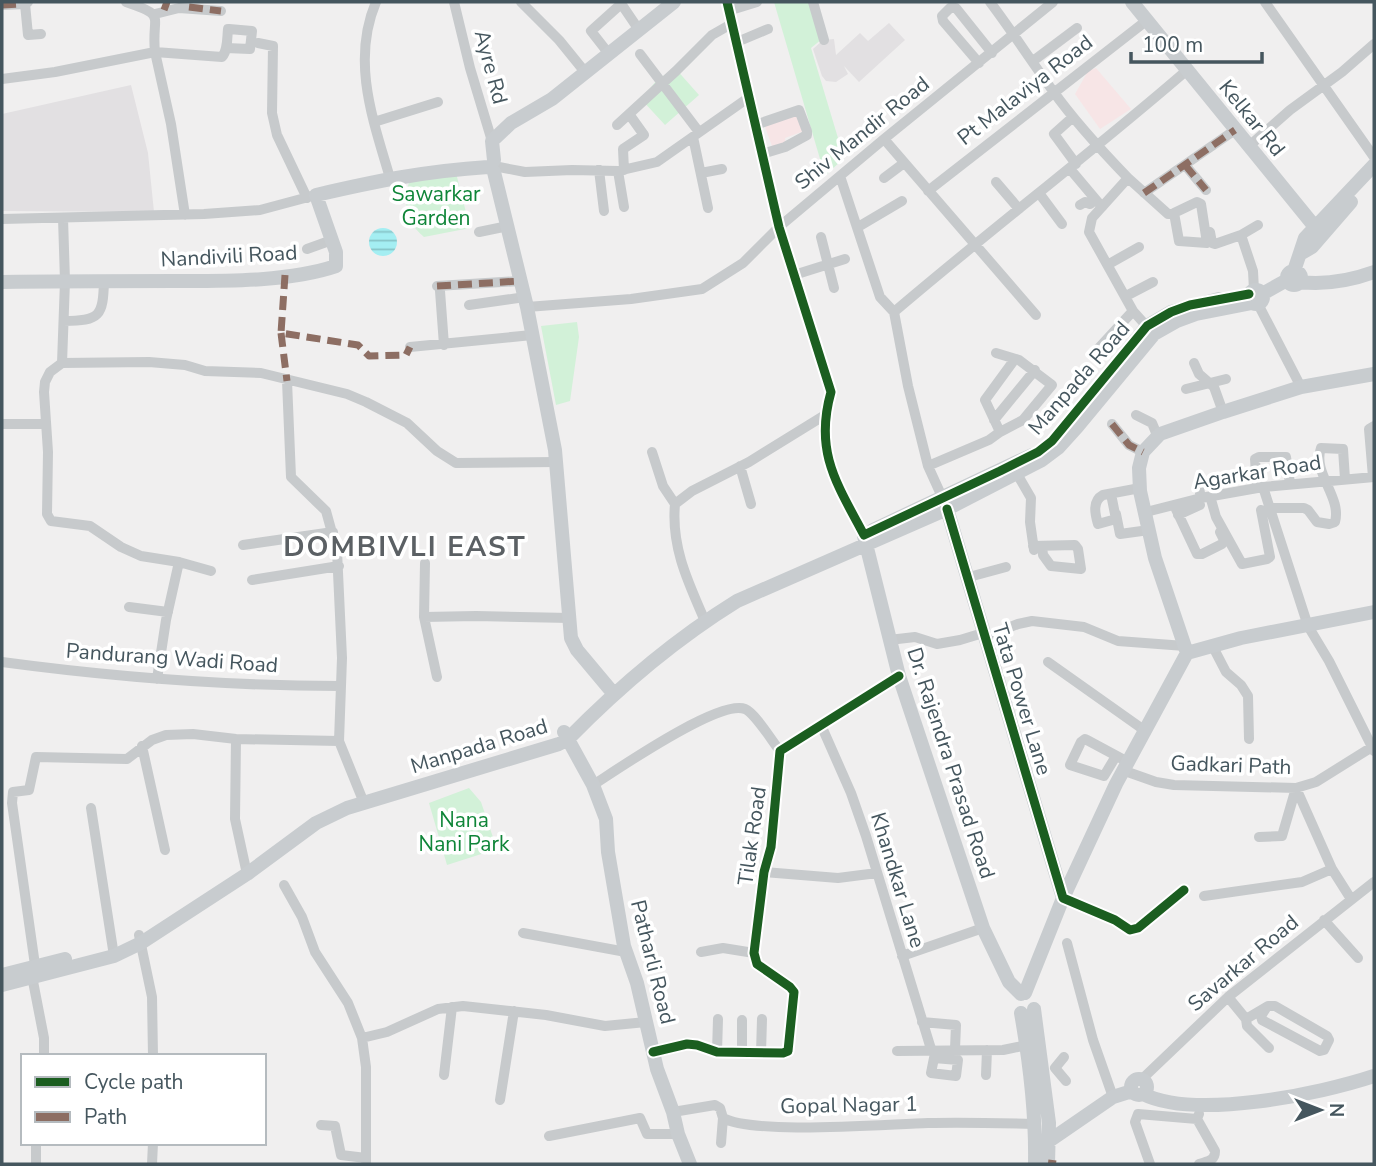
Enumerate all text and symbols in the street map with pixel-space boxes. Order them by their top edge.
scale bar [1131,21,1262,65]
street label: Ayre Rd [468,27,514,107]
street label: Pt Malaviya Road [952,28,1098,152]
text: 100 m [1142,31,1203,59]
street label: Shiv Mandir Road [789,70,935,196]
street label: Kelkar Rd [1213,74,1291,162]
park label: Sawarkar Garden [391,180,481,232]
street label: Nandivili Road [160,238,298,274]
street label: Manpada Road [1022,315,1136,441]
street label: Agarkar Road [1191,448,1323,496]
district label: DOMBIVLI EAST [283,528,527,566]
street label: Tata Power Lane [986,620,1058,778]
street label: Pandurang Wadi Road [65,637,279,679]
street label: Dr. Rajendra Prasad Road [900,644,1002,882]
street label: Manpada Road [407,712,551,780]
street label: Gadkari Path [1170,749,1292,781]
street label: Tilak Road [731,785,773,887]
park label: Nana Nani Park [419,806,510,858]
street label: Khandkar Lane [864,809,932,951]
street label: Patharli Road [624,897,682,1027]
street label: Savarkar Road [1182,908,1304,1018]
legend [21,1054,266,1145]
text: Cycle path [84,1068,183,1096]
north arrow [1285,1075,1355,1145]
street label: Gopal Nagar 1 [780,1090,918,1120]
text: Path [84,1103,127,1131]
text: N [1323,1103,1349,1117]

